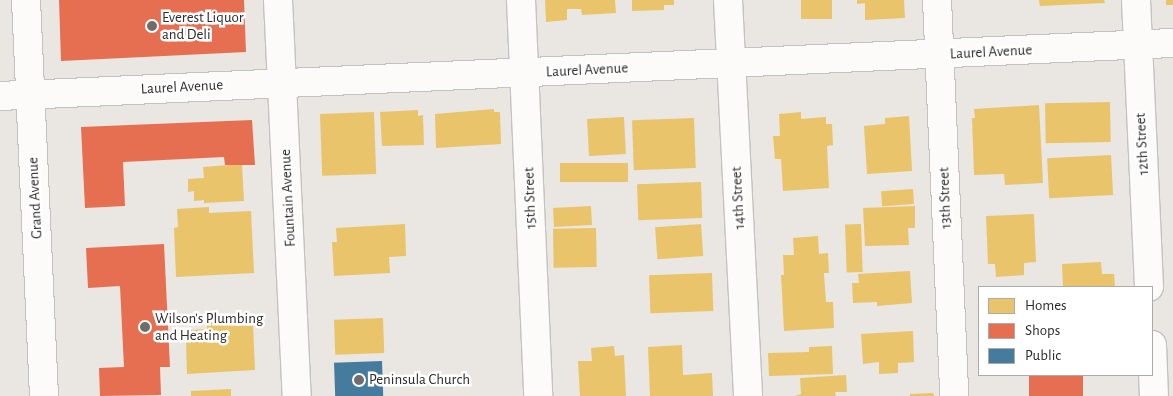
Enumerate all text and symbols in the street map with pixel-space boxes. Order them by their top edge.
place label: Everest Liquor and Deli [162,8,244,43]
marker: Everest Liquor and Deli [146,20,158,32]
street label: Laurel Avenue [949,41,1033,63]
street label: Laurel Avenue [545,59,629,81]
street label: Laurel Avenue [140,76,224,98]
street label: 12th Street [1131,112,1153,176]
street label: Fountain Avenue [276,149,300,247]
street label: Grand Avenue [24,157,46,239]
street label: 14th Street [727,166,749,230]
street label: 15th Street [520,167,540,229]
street label: 13th Street [935,167,955,229]
legend [978,286,1153,376]
text: Homes [1025,298,1067,313]
place label: Wilson's Plumbing and Heating [155,309,263,344]
marker: Wilson's Plumbing and Heating [139,321,151,333]
text: Shops [1025,323,1060,338]
text: Public [1025,348,1061,363]
place label: Peninsula Church [369,371,470,389]
marker: Peninsula Church [353,374,365,386]

